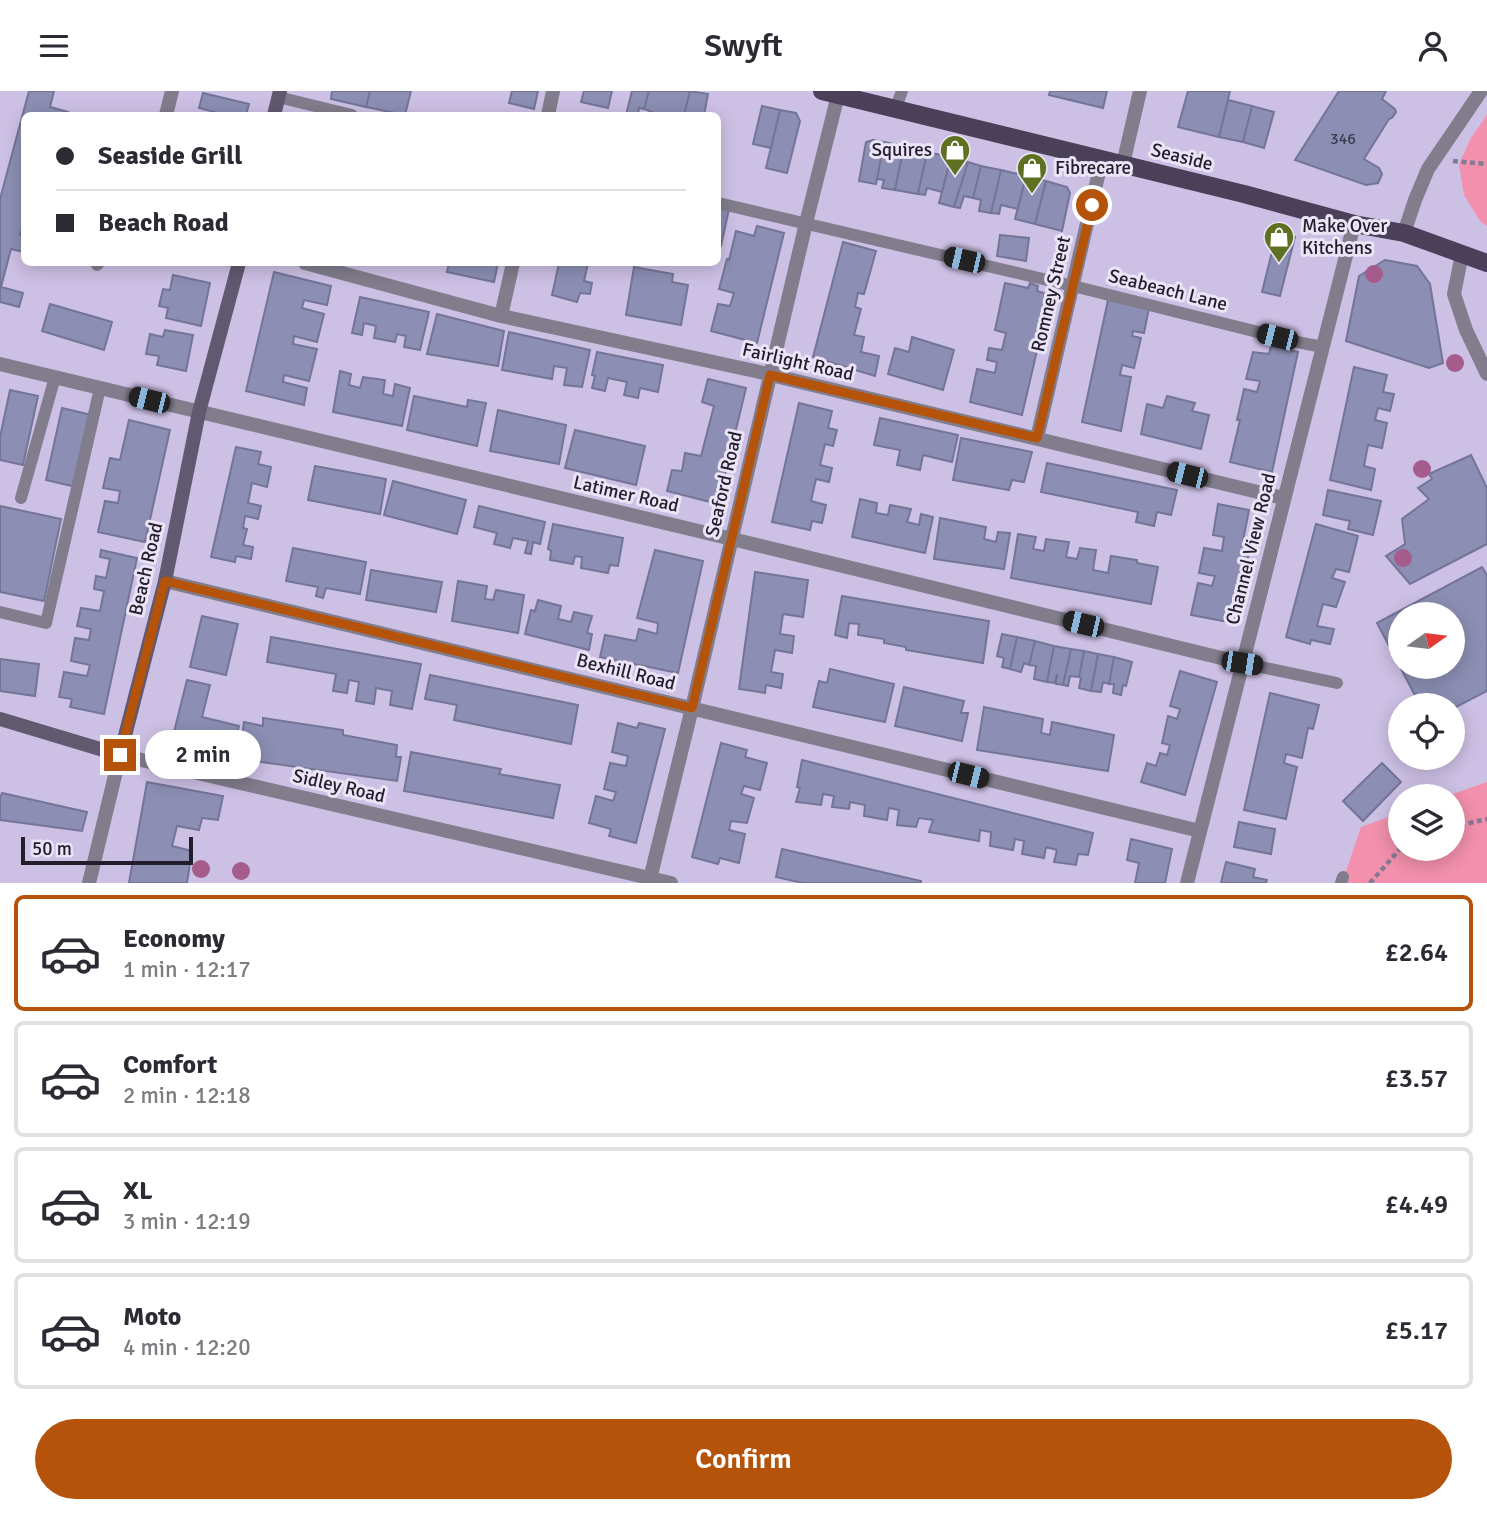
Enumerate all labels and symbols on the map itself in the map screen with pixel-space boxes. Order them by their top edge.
house number: 346 [1330,129,1356,149]
shop icon: Squires [938,133,972,177]
place label: Squires [871,138,932,162]
street label: Seaside [1149,138,1215,176]
shop icon: Fibrecare [1015,151,1049,195]
place label: Fibrecare [1055,156,1131,180]
route start [1076,189,1108,221]
place label: Make Over Kitchens [1302,214,1387,260]
shop icon: Make Over Kitchens [1262,220,1296,264]
street label: Romney Street [1026,233,1076,354]
car [942,245,987,275]
street label: Seabeach Lane [1106,264,1230,316]
car [1255,322,1300,352]
street label: Fairlight Road [740,338,856,386]
car [127,385,172,415]
street label: Seaford Road [700,429,748,539]
car [1165,460,1210,490]
street label: Latimer Road [571,470,681,518]
street label: Channel View Road [1221,471,1281,627]
street label: Beach Road [124,520,168,618]
north arrow [1388,602,1465,679]
car [1061,609,1106,639]
street label: Bexhill Road [574,648,678,696]
car [1220,649,1265,677]
callout: 2 min [144,731,260,779]
route end [104,739,136,771]
car [946,760,991,790]
street label: Sidley Road [290,764,388,808]
scale bar [21,834,192,866]

